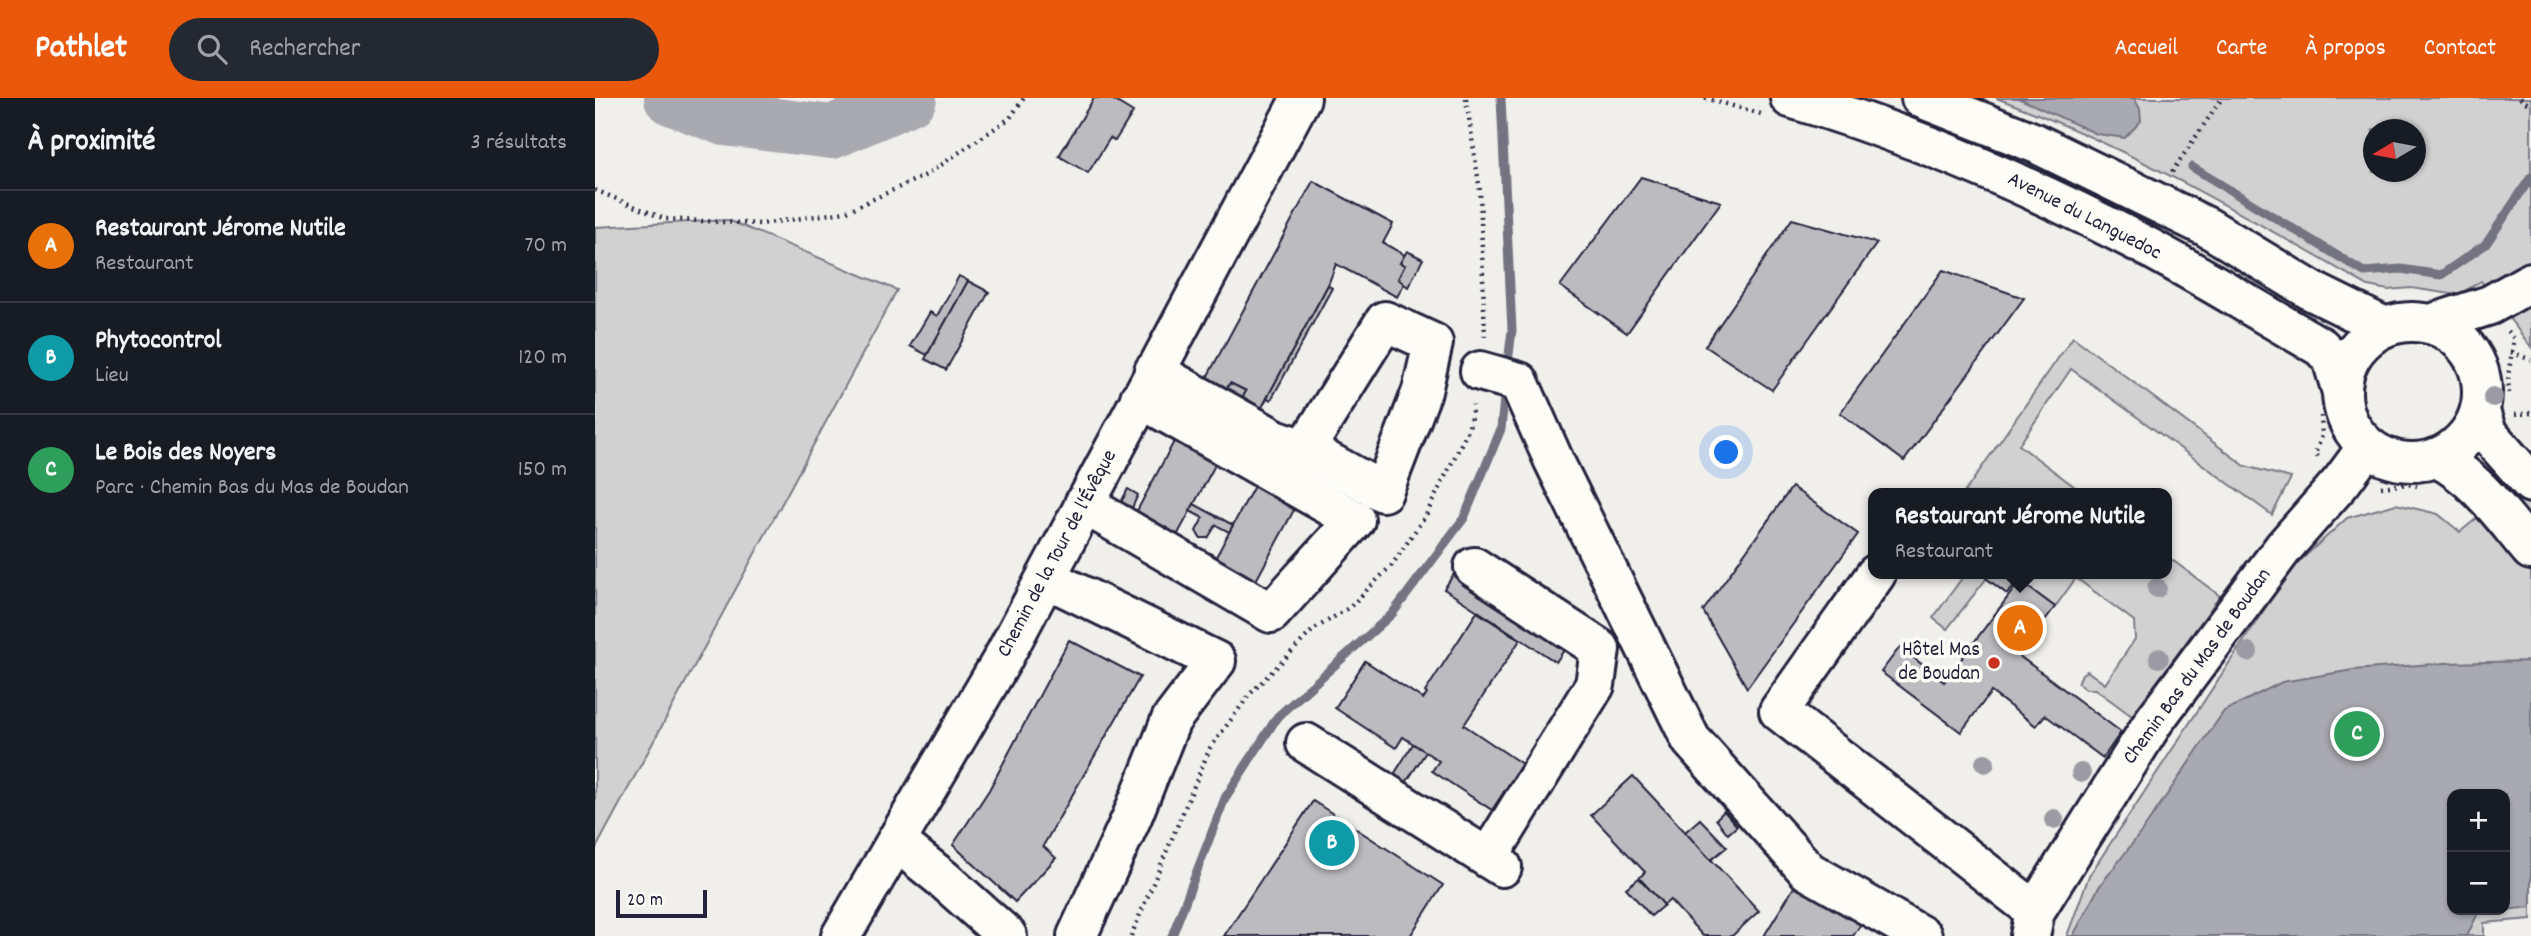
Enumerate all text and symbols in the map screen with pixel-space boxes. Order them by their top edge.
search box [169,18,659,81]
text: Pathlet [35,26,127,73]
icon: search [193,30,231,68]
text: Rechercher [249,31,360,68]
text: Accueil [2114,32,2178,66]
text: Carte [2216,32,2267,66]
text: À propos [2305,32,2386,66]
text: Contact [2424,32,2496,66]
north arrow [2363,119,2426,182]
text: À proximité [28,122,155,165]
text: 3 résultats [471,127,567,160]
street label: Avenue du Languedoc [2002,165,2166,269]
text: Restaurant Jérome Nutile [95,211,346,248]
text: A [45,230,57,263]
text: 70 m [525,230,567,263]
text: Restaurant [95,248,194,281]
text: Phytocontrol [95,323,221,360]
text: B [46,342,56,375]
text: 120 m [518,342,567,375]
text: Lieu [95,360,129,393]
text: Le Bois des Noyers [95,435,276,472]
your location [1709,435,1743,469]
street label: Chemin de la Tour de l'Évêque [991,445,1125,663]
text: C [45,454,57,487]
text: 150 m [518,454,567,487]
text: Parc · Chemin Bas du Mas de Boudan [95,472,409,505]
popup [1868,488,2172,579]
text: Restaurant Jérome Nutile [1895,499,2145,536]
text: Restaurant [1895,536,1993,569]
street label: Chemin Bas du Mas de Boudan [2116,562,2280,772]
pin: A [1997,602,2043,654]
place label: Hôtel Mas de Boudan [1898,636,1980,690]
marker: Hôtel Mas de Boudan [1986,655,2002,671]
pin: C [2334,708,2380,760]
map controls [2447,789,2510,915]
button: + [2447,789,2510,852]
pin: B [1309,817,1355,869]
button: − [2447,852,2510,915]
scale bar [616,887,707,919]
text: 20 m [627,888,663,915]

